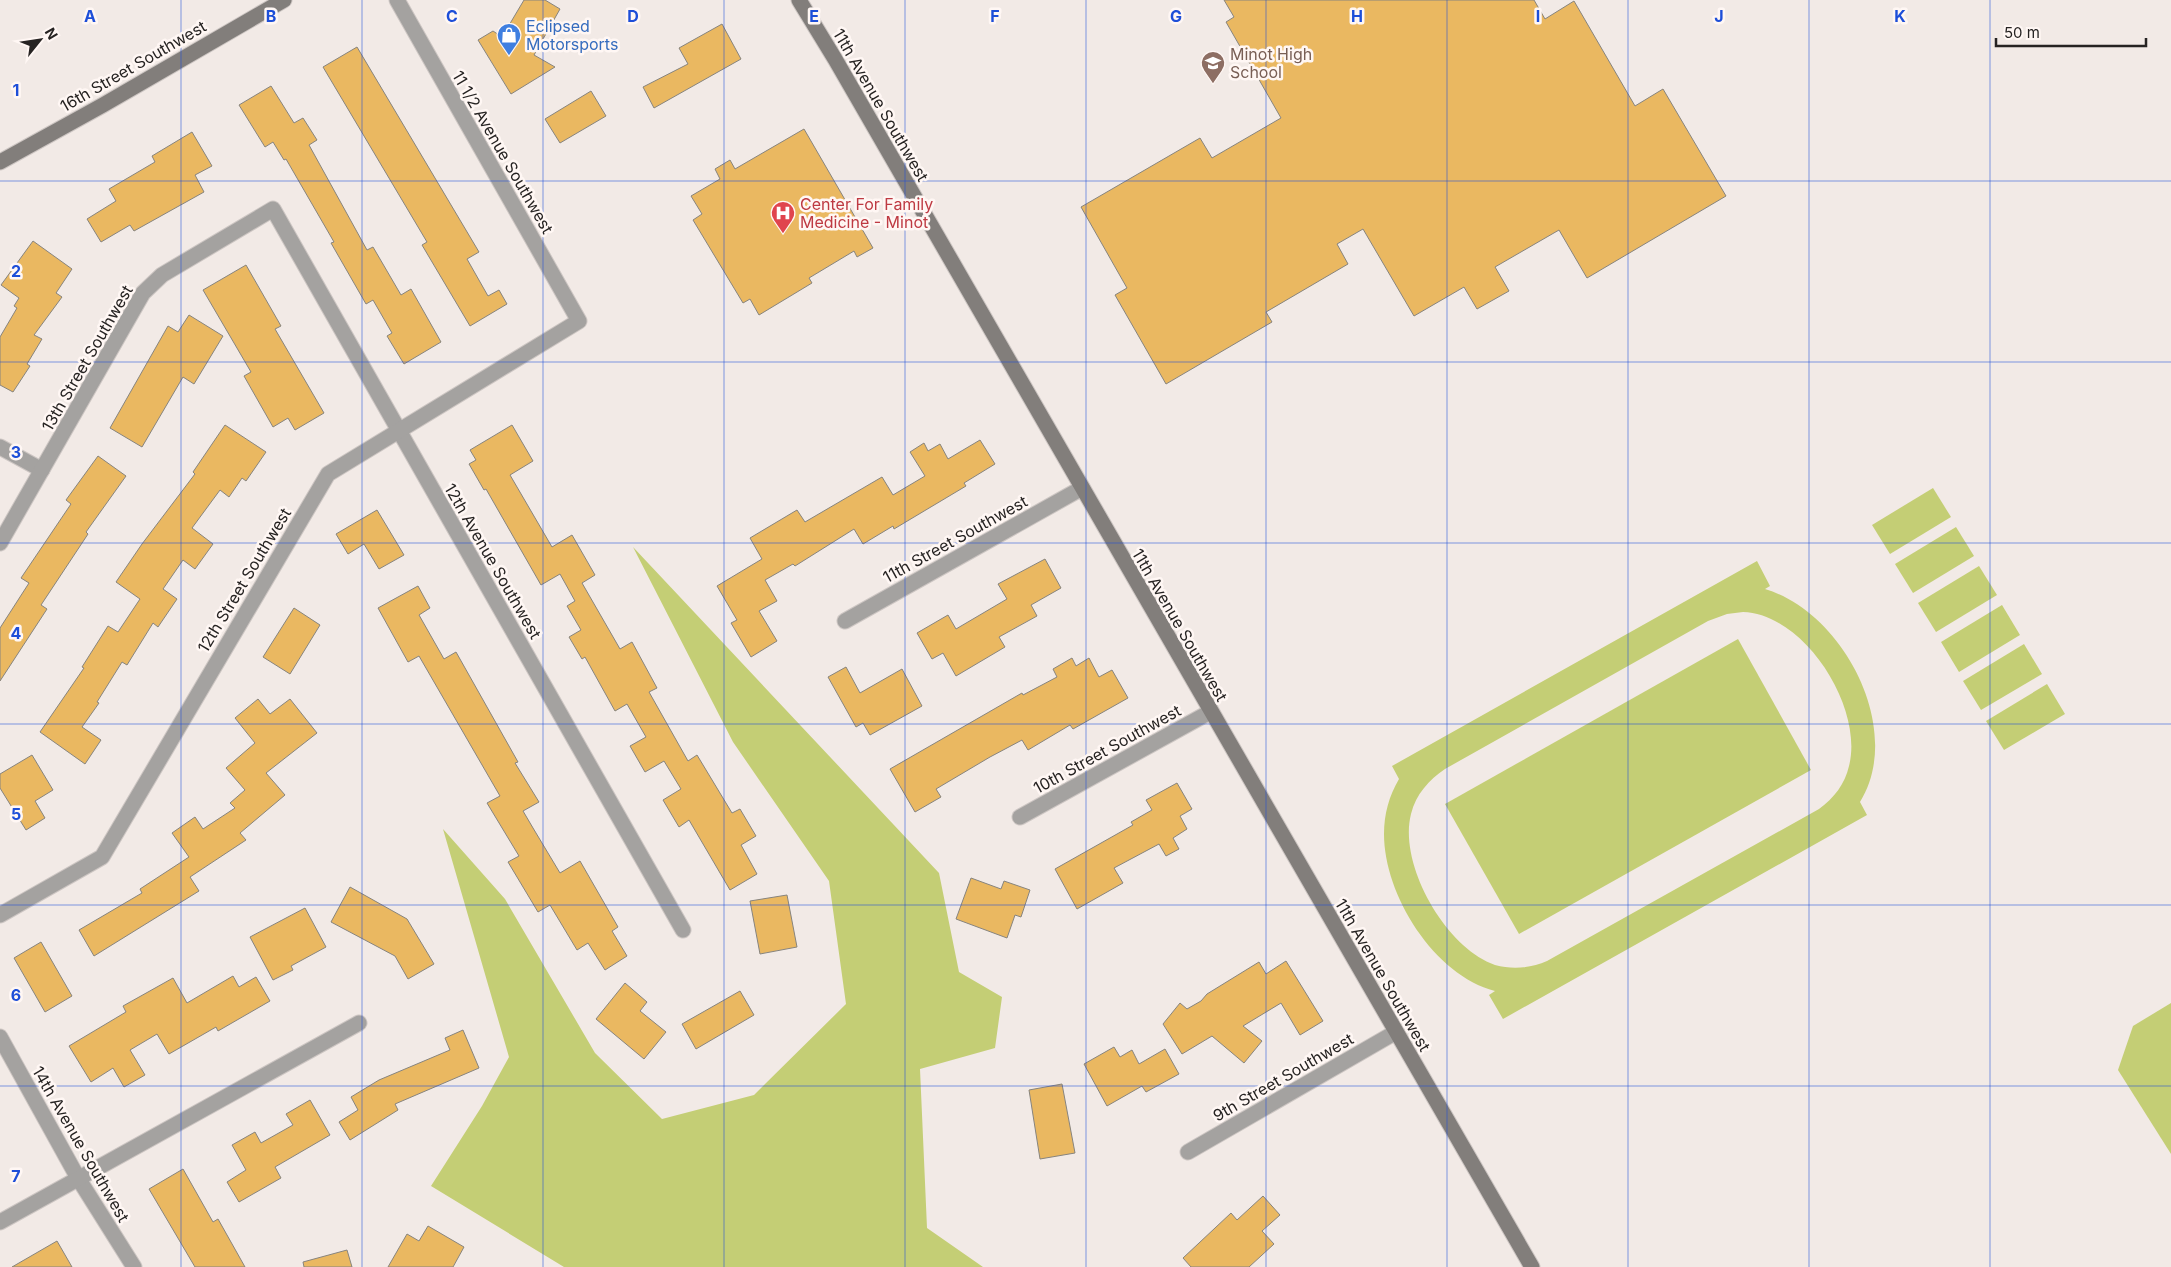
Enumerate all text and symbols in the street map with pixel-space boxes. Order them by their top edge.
text: A [84,6,96,26]
text: B [266,6,276,26]
text: C [446,6,458,26]
text: D [627,6,639,26]
text: E [809,6,819,26]
text: F [990,6,1000,26]
text: G [1170,6,1182,26]
text: H [1351,6,1363,26]
text: I [1536,6,1540,26]
text: J [1714,6,1724,26]
text: K [1894,6,1906,26]
north arrow [15,15,65,65]
scale bar [1996,15,2146,47]
street label: 16th Street Southwest [57,16,209,116]
place label: Eclipsed Motorsports [526,16,618,54]
shop icon: Eclipsed Motorsports [496,22,522,56]
text: 50 m [2004,23,2040,42]
text: N [42,24,62,42]
street label: 11th Avenue Southwest [829,25,933,185]
place label: Minot High School [1230,44,1312,82]
school or university icon: Minot High School [1200,50,1226,84]
street label: 11 1/2 Avenue Southwest [448,67,558,237]
text: 1 [13,80,19,100]
place label: Center For Family Medicine - Minot [800,194,933,232]
hospital icon: Center For Family Medicine - Minot [770,200,796,234]
text: 2 [11,261,21,281]
street label: 13th Street Southwest [37,282,137,434]
text: 3 [11,442,21,462]
street label: 12th Avenue Southwest [440,480,546,642]
street label: 11th Street Southwest [879,491,1031,587]
street label: 12th Street Southwest [193,504,295,656]
street label: 11th Avenue Southwest [1128,545,1232,705]
text: 4 [11,623,22,643]
street label: 10th Street Southwest [1030,700,1184,798]
text: 5 [11,804,21,824]
street label: 11th Avenue Southwest [1331,895,1435,1055]
text: 6 [11,985,21,1005]
street label: 9th Street Southwest [1209,1029,1357,1125]
street label: 14th Avenue Southwest [28,1063,134,1225]
text: 7 [11,1166,21,1186]

